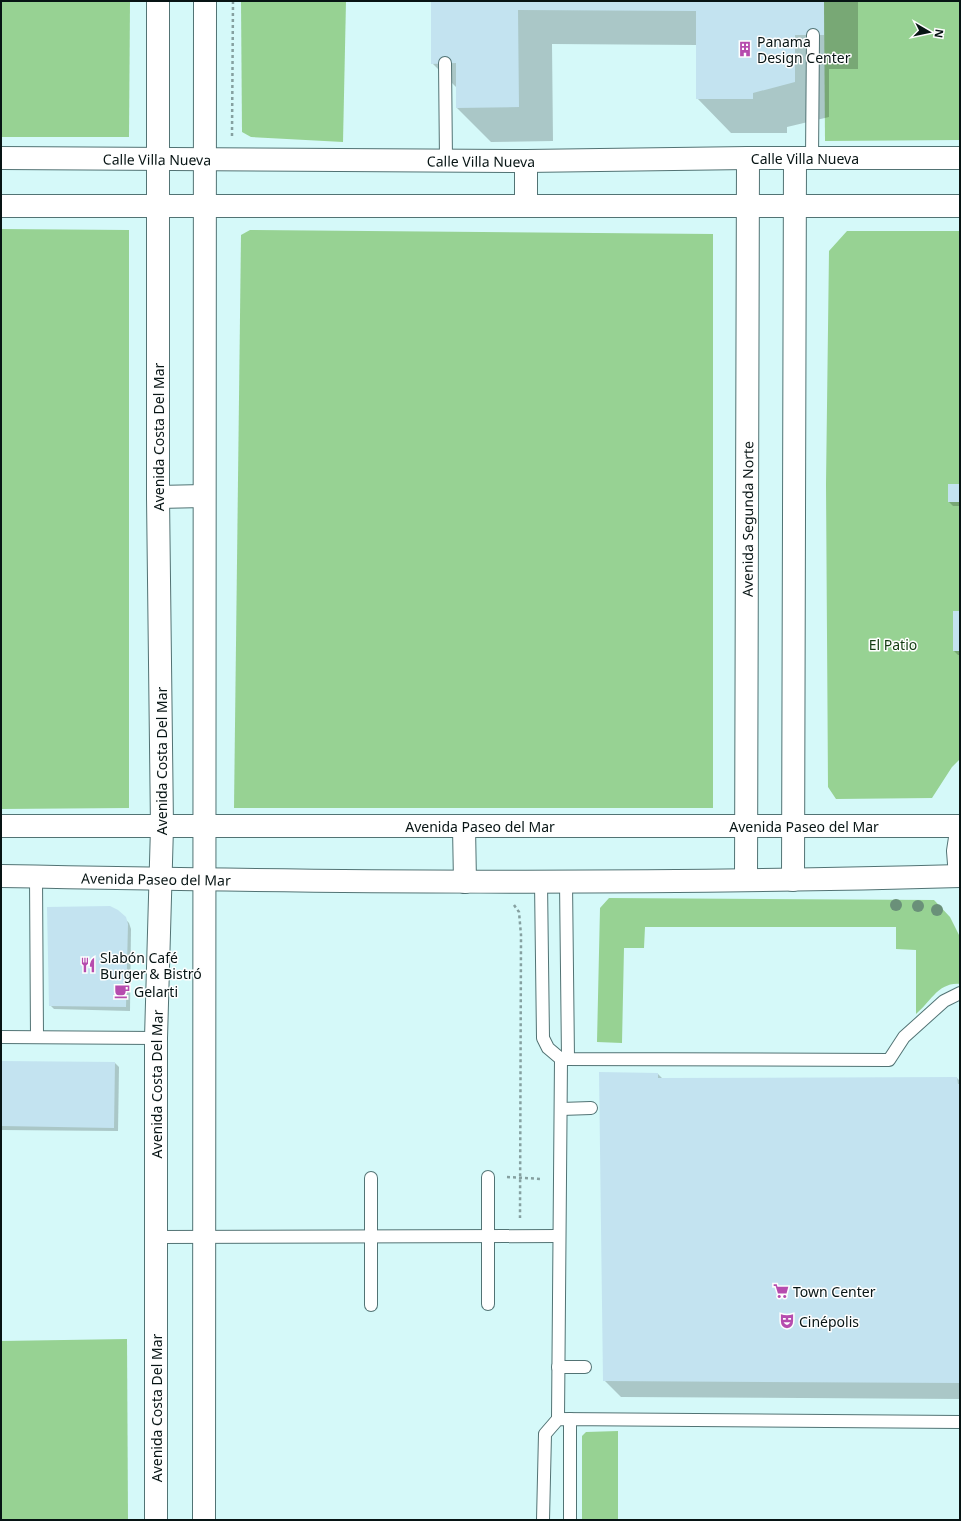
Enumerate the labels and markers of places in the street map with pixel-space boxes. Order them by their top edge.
place label: Panama Design Center [757,32,851,67]
building icon: Panama Design Center [736,40,754,58]
place label: Slabón Café Burger & Bistró [100,948,202,983]
restaurant icon: Slabón Café Burger & Bistró [79,956,97,974]
cafe icon: Gelarti [113,982,131,1000]
place label: Gelarti [134,982,178,1001]
supermarket icon: Town Center [772,1282,790,1300]
place label: Town Center [793,1282,876,1301]
theatre icon: Cinépolis [778,1312,796,1330]
place label: Cinépolis [799,1312,859,1331]

